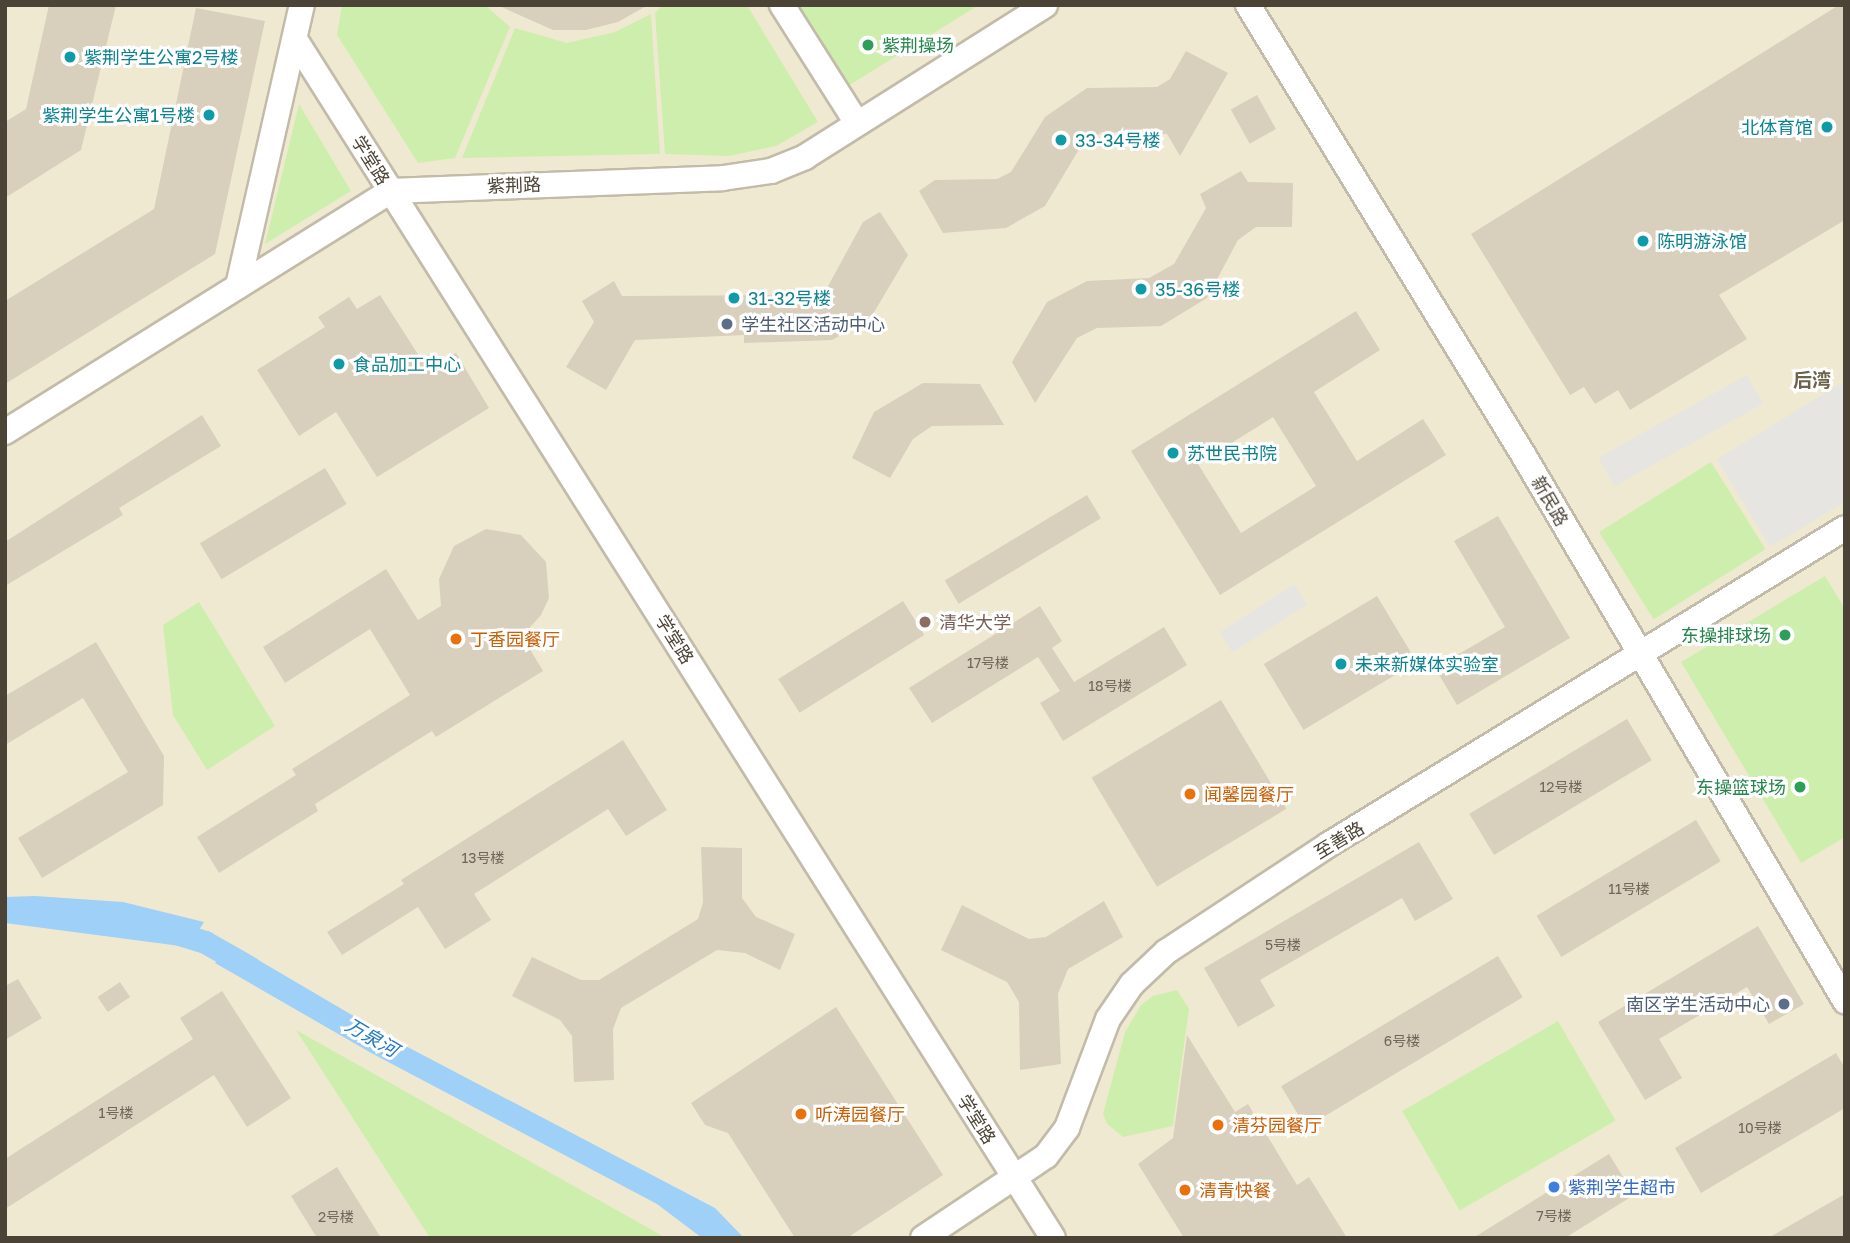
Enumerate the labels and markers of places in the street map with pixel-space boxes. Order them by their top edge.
place label: 紫荆操场 [882,34,954,56]
marker: 紫荆操场 [860,37,876,53]
place label: 紫荆学生公寓2号楼 [84,46,238,68]
marker: 紫荆学生公寓2号楼 [62,49,78,65]
place label: 紫荆学生公寓1号楼 [42,104,195,126]
marker: 紫荆学生公寓1号楼 [201,107,217,123]
place label: 北体育馆 [1741,116,1813,138]
marker: 北体育馆 [1819,119,1835,135]
place label: 33-34号楼 [1075,129,1160,151]
marker: 33-34号楼 [1053,132,1069,148]
place label: 陈明游泳馆 [1657,230,1747,252]
marker: 陈明游泳馆 [1635,233,1651,249]
place label: 35-36号楼 [1155,278,1240,300]
marker: 35-36号楼 [1133,281,1149,297]
place label: 31-32号楼 [748,287,831,309]
marker: 31-32号楼 [726,290,742,306]
place label: 学生社区活动中心 [741,313,885,335]
marker: 学生社区活动中心 [719,316,735,332]
place label: 食品加工中心 [353,353,461,375]
marker: 食品加工中心 [331,356,347,372]
place label: 苏世民书院 [1187,442,1277,464]
marker: 苏世民书院 [1165,445,1181,461]
place label: 清华大学 [939,611,1011,633]
marker: 清华大学 [917,614,933,630]
place label: 东操排球场 [1681,624,1771,646]
marker: 东操排球场 [1777,627,1793,643]
place label: 丁香园餐厅 [470,628,560,650]
marker: 丁香园餐厅 [448,631,464,647]
place label: 未来新媒体实验室 [1355,653,1499,675]
marker: 未来新媒体实验室 [1333,656,1349,672]
place label: 东操篮球场 [1696,776,1786,798]
marker: 东操篮球场 [1792,779,1808,795]
place label: 闻馨园餐厅 [1204,783,1294,805]
marker: 闻馨园餐厅 [1182,786,1198,802]
place label: 南区学生活动中心 [1626,993,1770,1015]
marker: 南区学生活动中心 [1776,996,1792,1012]
place label: 听涛园餐厅 [815,1103,905,1125]
marker: 听涛园餐厅 [793,1106,809,1122]
place label: 清芬园餐厅 [1232,1114,1322,1136]
marker: 清芬园餐厅 [1210,1117,1226,1133]
place label: 紫荆学生超市 [1568,1176,1676,1198]
place label: 清青快餐 [1199,1179,1271,1201]
marker: 紫荆学生超市 [1546,1179,1562,1195]
marker: 清青快餐 [1177,1182,1193,1198]

